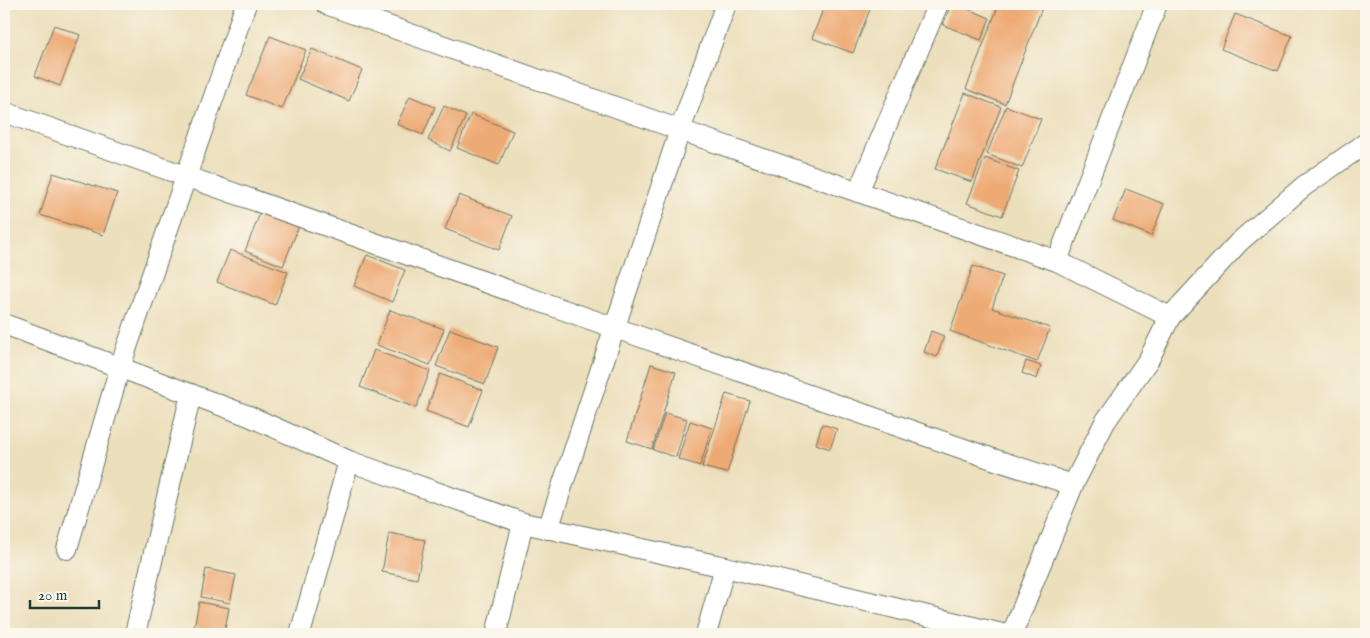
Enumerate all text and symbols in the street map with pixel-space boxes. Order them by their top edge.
scale bar [30,578,99,610]
text: 20 m [38,586,68,605]

